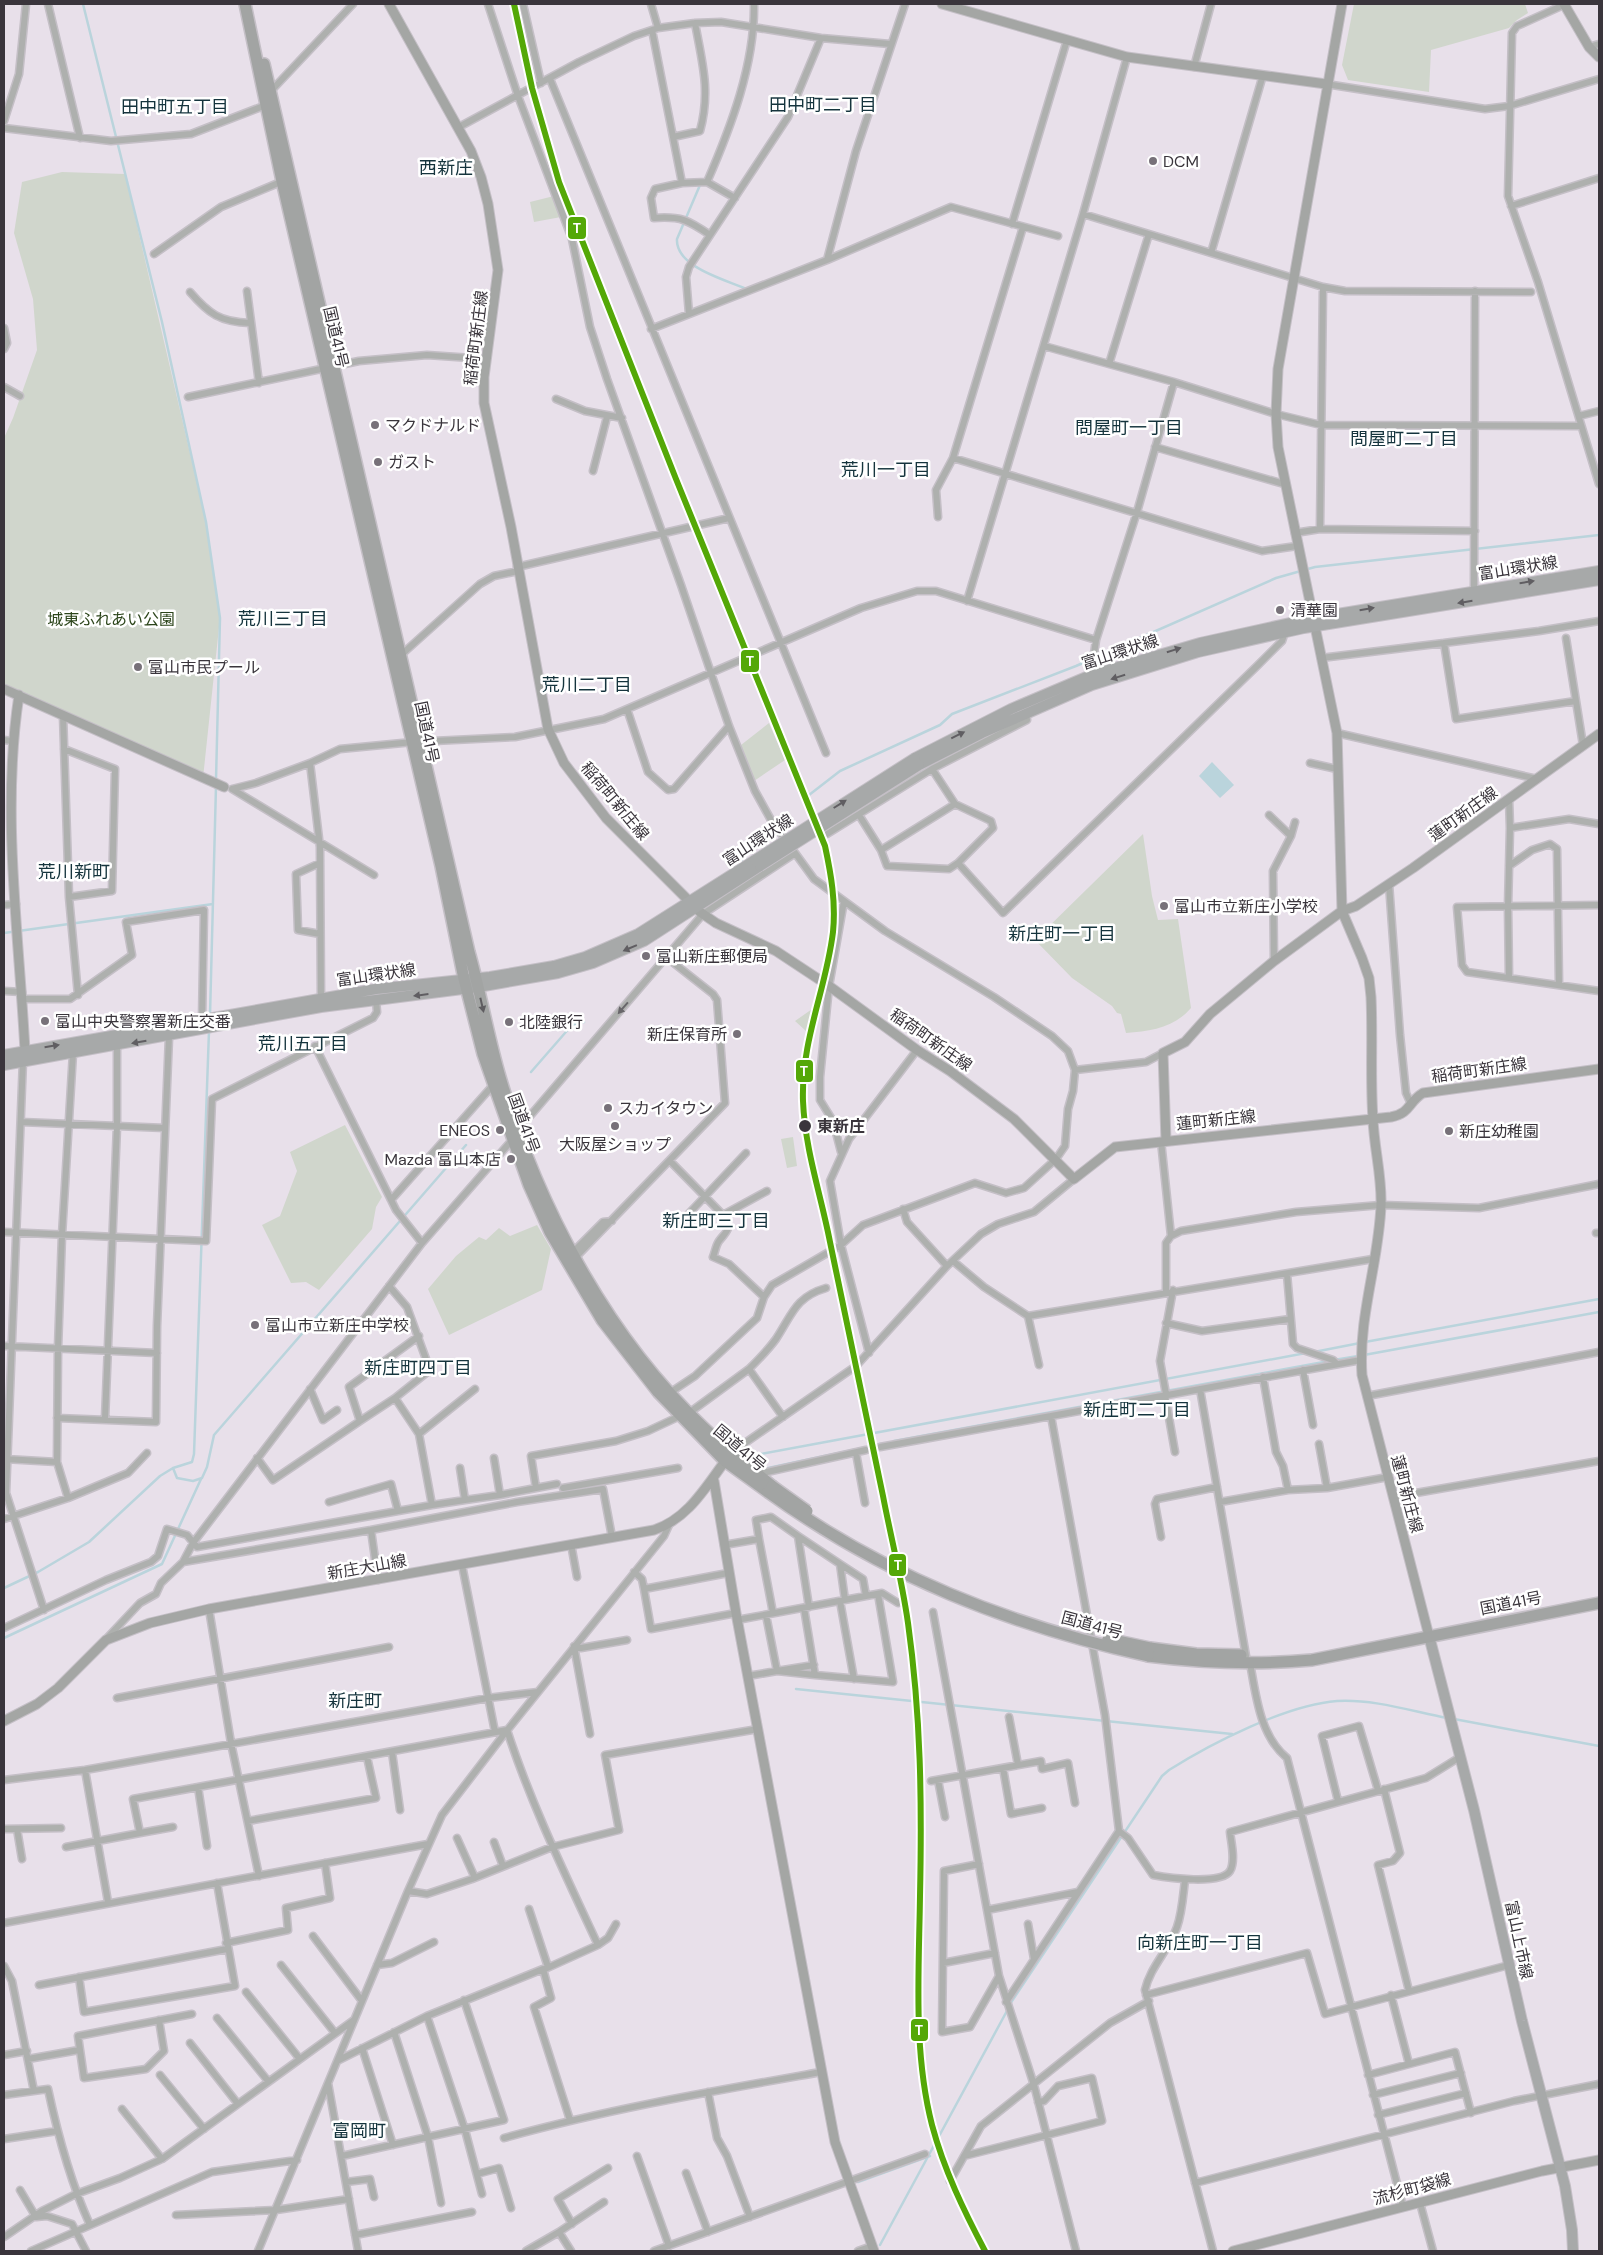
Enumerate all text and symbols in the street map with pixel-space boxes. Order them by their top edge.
district label: 田中町二丁目 [769,93,877,117]
district label: 田中町五丁目 [121,95,229,119]
place label: DCM [1163,151,1199,172]
marker: DCM [1147,155,1159,167]
district label: 西新庄 [419,156,473,180]
line badge: T [567,216,587,240]
text: T [573,219,581,237]
street label: 稲荷町新庄線 [460,289,492,387]
street label: 国道41号 [319,304,353,370]
place label: マクドナルド [385,415,481,436]
district label: 問屋町一丁目 [1075,416,1183,440]
marker: マクドナルド [369,419,381,431]
district label: 問屋町二丁目 [1350,427,1458,451]
place label: ガスト [388,452,436,473]
marker: ガスト [372,456,384,468]
district label: 荒川一丁目 [841,458,931,482]
street label: 富山環状線 [1477,551,1559,585]
one-way arrow [1520,578,1536,586]
one-way arrow [1456,598,1472,606]
place label: 清華園 [1290,600,1338,621]
marker: 清華園 [1274,604,1286,616]
one-way arrow [1359,604,1375,612]
district label: 荒川三丁目 [238,607,328,631]
park label: 城東ふれあい公園 [47,609,175,630]
street label: 富山環状線 [1079,630,1161,674]
one-way arrow [1167,646,1182,654]
line badge: T [740,649,760,673]
text: T [746,652,754,670]
place label: 富山市民プール [148,657,260,678]
marker: 富山市民プール [132,661,144,673]
district label: 荒川二丁目 [542,673,632,697]
one-way arrow [1111,674,1126,682]
street label: 国道41号 [410,699,444,765]
one-way arrow [951,731,965,739]
street label: 稲荷町新庄線 [576,757,654,845]
street label: 蓮町新庄線 [1424,782,1502,846]
one-way arrow [834,800,847,809]
street label: 富山環状線 [719,809,797,871]
district label: 荒川新町 [38,860,110,884]
place label: 富山市立新庄小学校 [1174,896,1318,917]
marker: 富山市立新庄小学校 [1158,900,1170,912]
district label: 新庄町一丁目 [1008,922,1116,946]
one-way arrow [623,944,637,952]
place label: 富山新庄郵便局 [656,946,768,967]
marker: 富山新庄郵便局 [640,950,652,962]
street label: 富山環状線 [335,959,417,991]
one-way arrow [413,991,429,999]
one-way arrow [478,998,486,1013]
one-way arrow [617,1001,629,1013]
street label: 稲荷町新庄線 [886,1004,976,1076]
place label: 富山中央警察署新庄交番 [55,1011,231,1032]
place label: 北陸銀行 [519,1012,583,1033]
marker: 富山中央警察署新庄交番 [39,1015,51,1027]
marker: 北陸銀行 [503,1016,515,1028]
place label: 新庄保育所 [647,1024,727,1045]
marker: 新庄保育所 [731,1028,743,1040]
district label: 荒川五丁目 [258,1032,348,1056]
one-way arrow [131,1038,147,1046]
one-way arrow [44,1042,60,1050]
street label: 稲荷町新庄線 [1430,1053,1528,1087]
line badge: T [795,1059,814,1083]
text: T [800,1062,808,1080]
street label: 国道41号 [503,1090,545,1156]
place label: スカイタウン [618,1098,713,1119]
marker: スカイタウン [602,1102,614,1114]
street label: 蓮町新庄線 [1175,1105,1257,1135]
place label: 東新庄 [817,1116,865,1137]
marker: 東新庄 [797,1118,813,1134]
place label: ENEOS [439,1120,490,1141]
marker: 大阪屋ショップ [609,1120,621,1132]
place label: 新庄幼稚園 [1459,1121,1539,1142]
marker: ENEOS [494,1124,506,1136]
marker: 新庄幼稚園 [1443,1125,1455,1137]
place label: 大阪屋ショップ [559,1134,671,1155]
place label: Mazda 富山本店 [385,1149,501,1170]
marker: Mazda 富山本店 [505,1153,517,1165]
district label: 新庄町三丁目 [662,1209,770,1233]
place label: 富山市立新庄中学校 [265,1315,409,1336]
marker: 富山市立新庄中学校 [249,1319,261,1331]
district label: 新庄町四丁目 [364,1356,472,1380]
district label: 新庄町二丁目 [1083,1398,1191,1422]
street label: 国道41号 [709,1420,771,1476]
street label: 蓮町新庄線 [1387,1453,1427,1535]
street label: 新庄大山線 [326,1550,408,1584]
line badge: T [888,1553,907,1577]
text: T [894,1556,902,1574]
street label: 国道41号 [1478,1587,1544,1619]
street label: 国道41号 [1059,1607,1125,1643]
district label: 新庄町 [328,1689,382,1713]
street label: 富山上市線 [1500,1899,1538,1981]
district label: 向新庄町一丁目 [1137,1931,1263,1955]
line badge: T [910,2018,929,2042]
text: T [915,2021,923,2039]
district label: 富岡町 [332,2119,386,2143]
street label: 流杉町袋線 [1371,2169,1453,2209]

